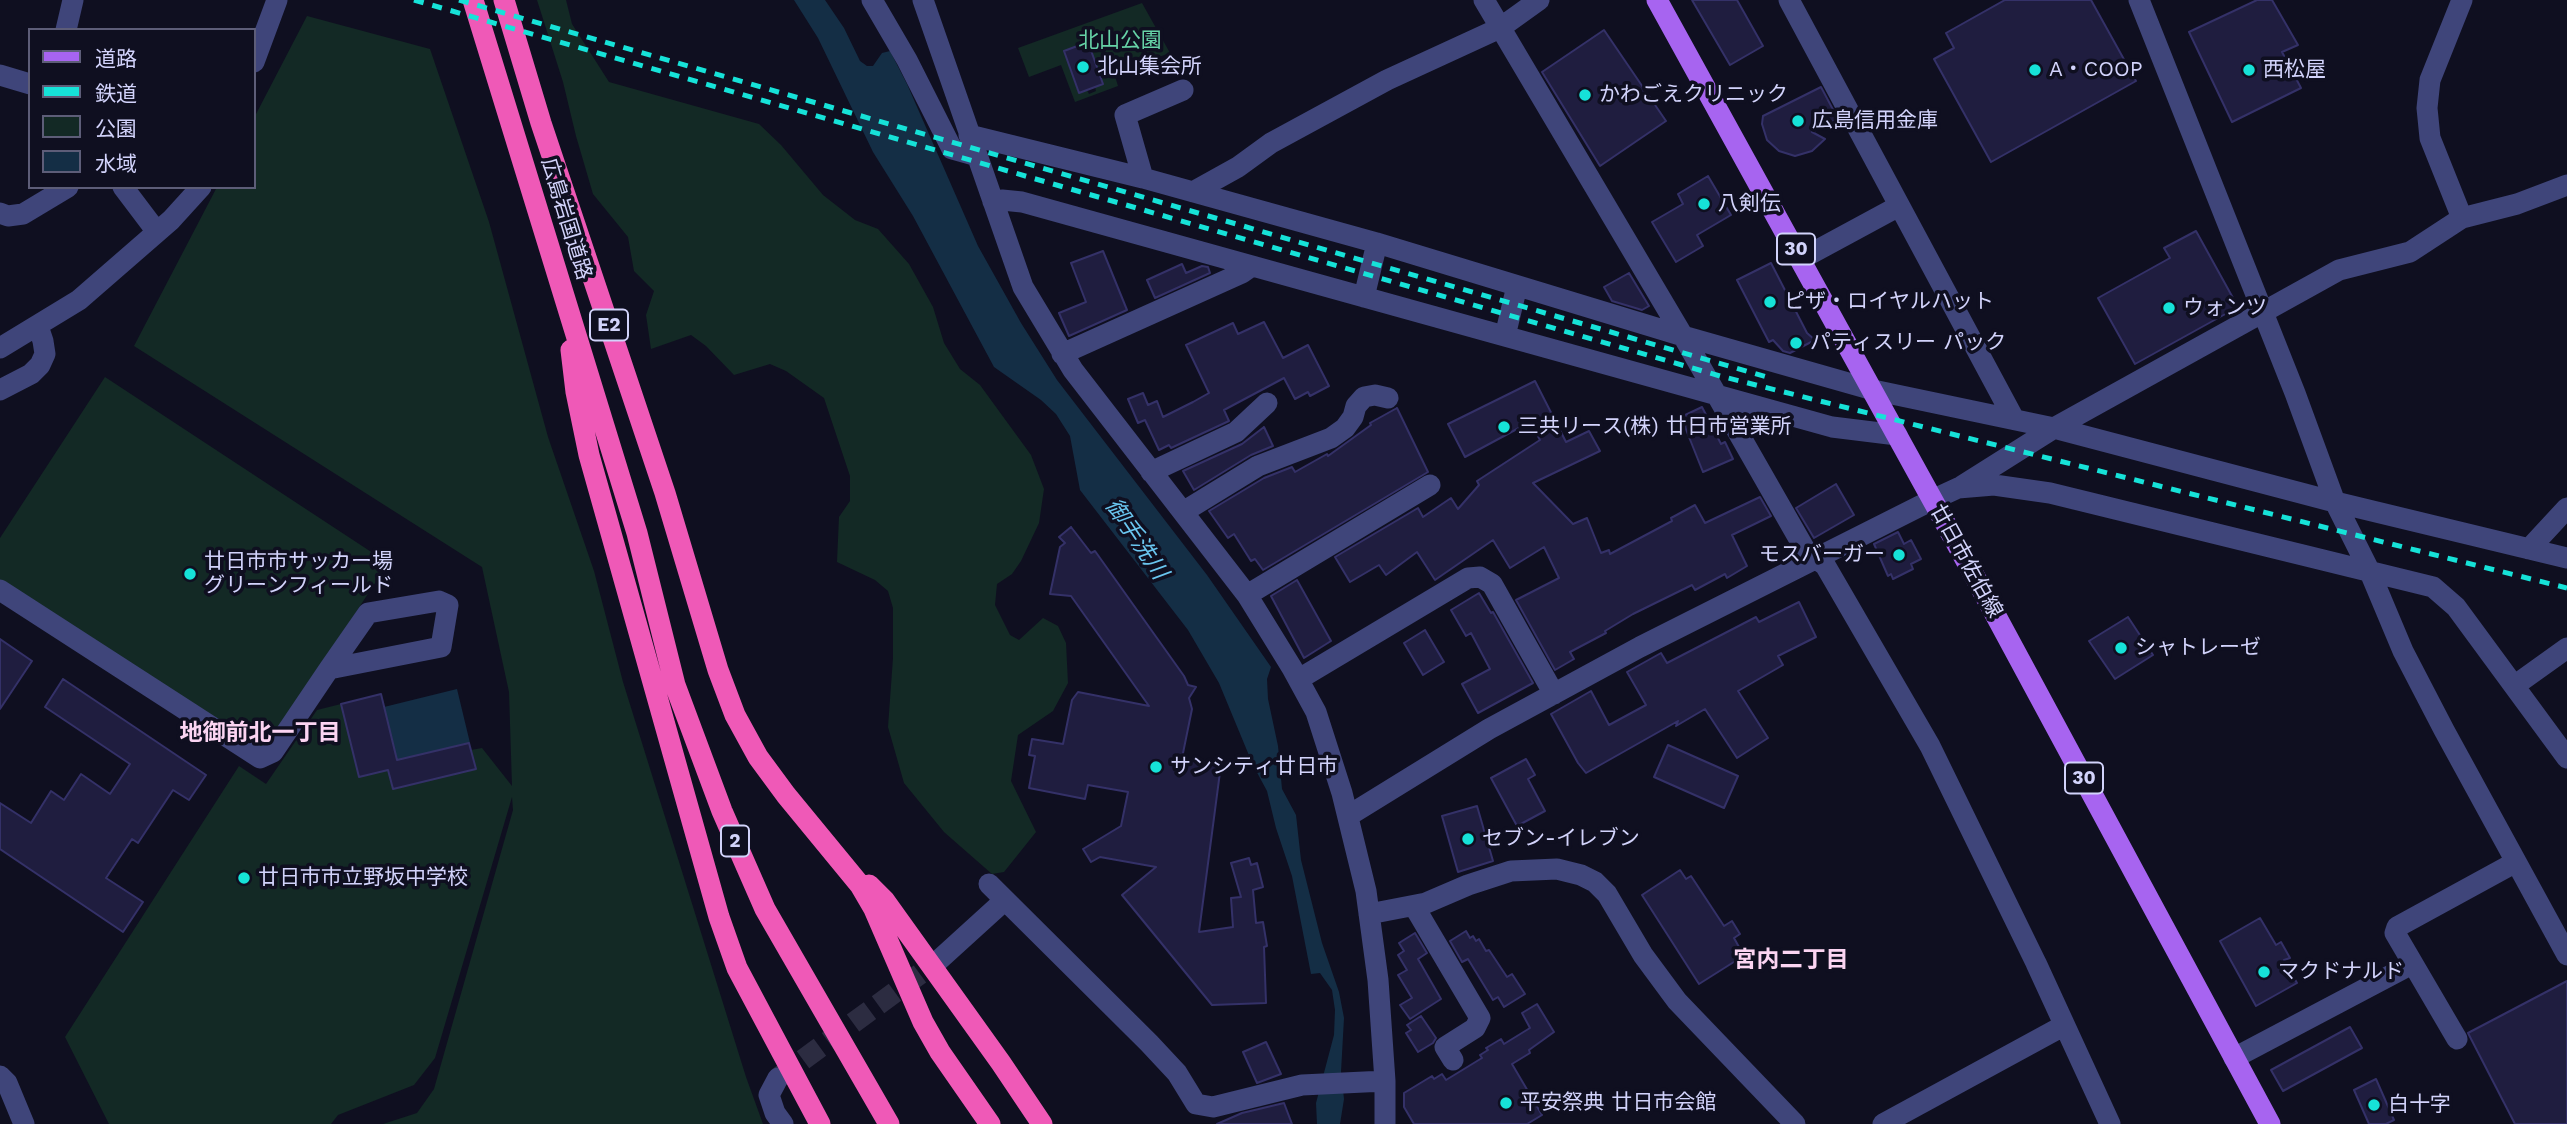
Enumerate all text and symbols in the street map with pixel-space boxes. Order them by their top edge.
legend [28,28,256,189]
park label: 北山公園 [1078,28,1162,54]
text: 道路 [95,46,137,71]
place label: 北山集会所 [1097,54,1202,80]
place label: A・COOP [2049,57,2142,83]
place label: 西松屋 [2263,57,2326,83]
marker: 北山集会所 [1075,59,1091,75]
marker: A・COOP [2027,62,2043,78]
marker: 西松屋 [2241,62,2257,78]
text: 鉄道 [95,81,137,106]
place label: かわごえクリニック [1599,82,1788,108]
marker: かわごえクリニック [1577,87,1593,103]
place label: 広島信用金庫 [1812,108,1938,134]
marker: 広島信用金庫 [1790,113,1806,129]
text: 公園 [95,116,137,141]
text: 水域 [95,151,137,176]
street label: 広島岩国道路 [536,155,596,283]
place label: 八剣伝 [1718,191,1781,217]
marker: 八剣伝 [1696,196,1712,212]
road number: 30 [1777,233,1815,264]
place label: ピザ・ロイヤルハット [1784,289,1994,315]
marker: ピザ・ロイヤルハット [1762,294,1778,310]
place label: ウォンツ [2183,295,2267,321]
marker: ウォンツ [2161,300,2177,316]
road number: E2 [590,310,628,340]
place label: パティスリー パック [1810,330,2006,356]
marker: パティスリー パック [1788,335,1804,351]
place label: 三共リース(株) 廿日市営業所 [1518,414,1792,440]
marker: 三共リース(株) 廿日市営業所 [1496,419,1512,435]
water label: 御手洗川 [1099,493,1173,585]
street label: 廿日市佐伯線 [1924,500,2008,622]
place label: モスバーガー [1759,542,1885,568]
marker: モスバーガー [1891,547,1907,563]
place label: 廿日市市サッカー場 グリーンフィールド [204,549,393,599]
marker: 廿日市市サッカー場 グリーンフィールド [182,566,198,582]
place label: シャトレーゼ [2135,635,2261,661]
marker: シャトレーゼ [2113,640,2129,656]
district label: 地御前北一丁目 [180,719,340,747]
place label: サンシティ廿日市 [1170,754,1338,780]
marker: サンシティ廿日市 [1148,759,1164,775]
road number: 30 [2065,762,2103,793]
road number: 2 [721,826,749,856]
place label: セブン-イレブン [1482,826,1640,852]
marker: セブン-イレブン [1460,831,1476,847]
place label: 廿日市市立野坂中学校 [258,865,468,891]
marker: 廿日市市立野坂中学校 [236,870,252,886]
district label: 宮内二丁目 [1734,946,1848,974]
place label: マクドナルド [2278,959,2404,985]
marker: マクドナルド [2256,964,2272,980]
place label: 平安祭典 廿日市会館 [1520,1090,1716,1116]
place label: 白十字 [2388,1092,2451,1118]
marker: 平安祭典 廿日市会館 [1498,1095,1514,1111]
marker: 白十字 [2366,1097,2382,1113]

